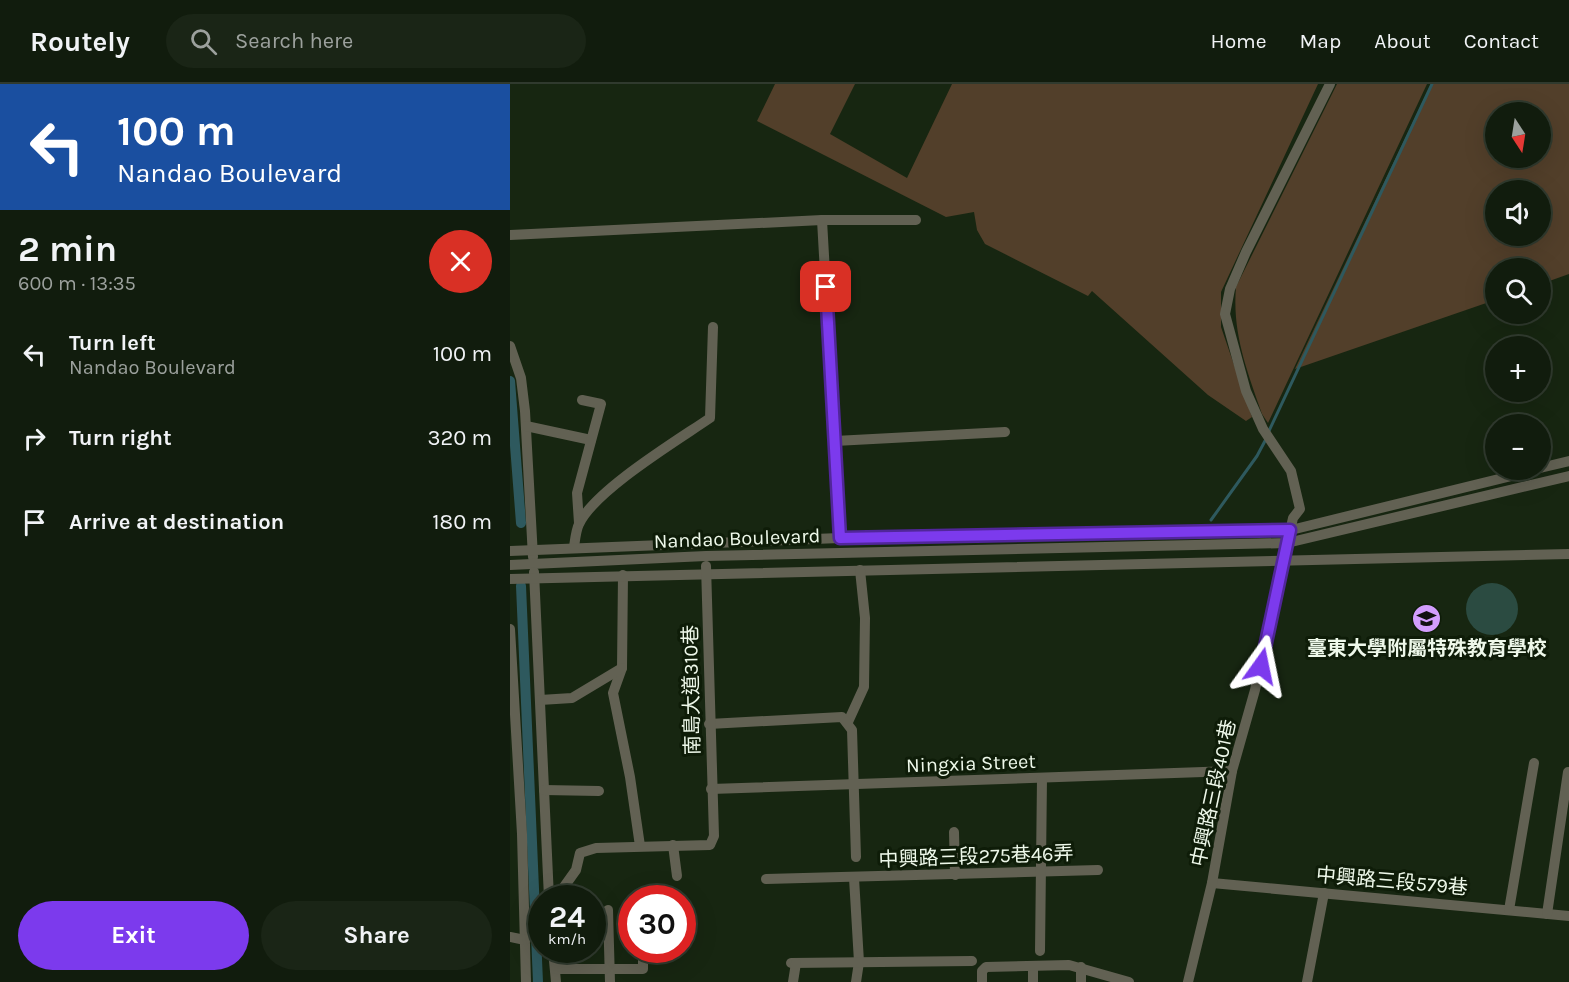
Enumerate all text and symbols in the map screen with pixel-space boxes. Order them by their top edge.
search box [166,14,586,68]
text: Routely [30,25,130,58]
icon: search [187,25,220,58]
text: Search here [235,28,353,54]
text: Home [1211,29,1267,53]
text: Map [1300,29,1341,53]
text: About [1374,29,1431,53]
text: Contact [1464,29,1539,53]
north arrow [1485,102,1551,168]
map controls [1485,102,1551,480]
text: 100 m [117,106,236,156]
icon: left [18,108,96,186]
text: Nandao Boulevard [117,157,342,189]
button: sound [1485,180,1551,246]
text: 2 min [18,228,117,270]
button: close [429,230,492,293]
button: search [1485,258,1551,324]
pin [800,261,851,312]
icon: arrive [809,270,842,303]
text: 600 m · 13:35 [18,272,136,295]
text: Turn left [69,330,156,356]
button: + [1485,336,1551,402]
icon: left [18,338,51,371]
text: 100 m [433,341,492,367]
text: Nandao Boulevard [69,356,236,379]
button: − [1485,414,1551,480]
icon: right [18,422,51,455]
text: Turn right [69,425,172,451]
text: 320 m [427,425,492,451]
icon: arrive [18,506,51,539]
text: Arrive at destination [69,509,284,535]
text: 180 m [432,509,492,535]
street label: Nandao Boulevard [653,524,821,553]
school or university icon: 臺東大學附屬特殊教育學校 [1411,602,1443,634]
street label: 南島大道310巷 [679,625,704,755]
position arrow [1229,634,1293,698]
place label: 臺東大學附屬特殊教育學校 [1307,637,1547,660]
street label: 中興路三段401巷 [1187,718,1240,869]
street label: Ningxia Street [906,750,1037,777]
street label: 中興路三段275巷46弄 [878,842,1074,871]
street label: 中興路三段579巷 [1315,863,1469,900]
speed limit sign: 30 [618,885,696,963]
text: 24 [549,899,585,935]
button: Exit [18,901,249,970]
button: Share [261,901,492,970]
text: km/h [548,930,586,948]

